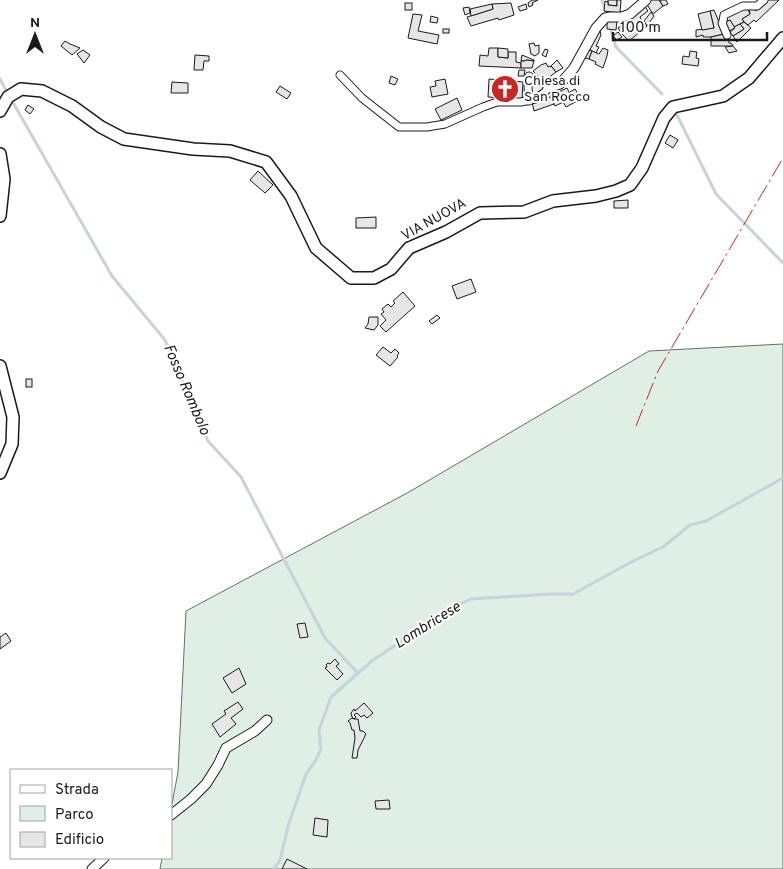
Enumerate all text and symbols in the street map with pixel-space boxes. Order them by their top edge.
north arrow [10,10,60,60]
scale bar [613,10,767,42]
text: N [30,15,40,32]
text: 100 m [620,19,661,38]
place label: Chiesa di San Rocco [524,73,590,106]
church icon: Chiesa di San Rocco [490,74,520,104]
street label: VIA NUOVA [399,195,469,245]
water label: Fosso Rombolo [158,342,214,438]
water label: Lombricese [391,598,465,654]
legend [10,769,172,859]
text: Strada [55,781,99,800]
text: Parco [55,806,94,825]
text: Edificio [55,831,104,850]

